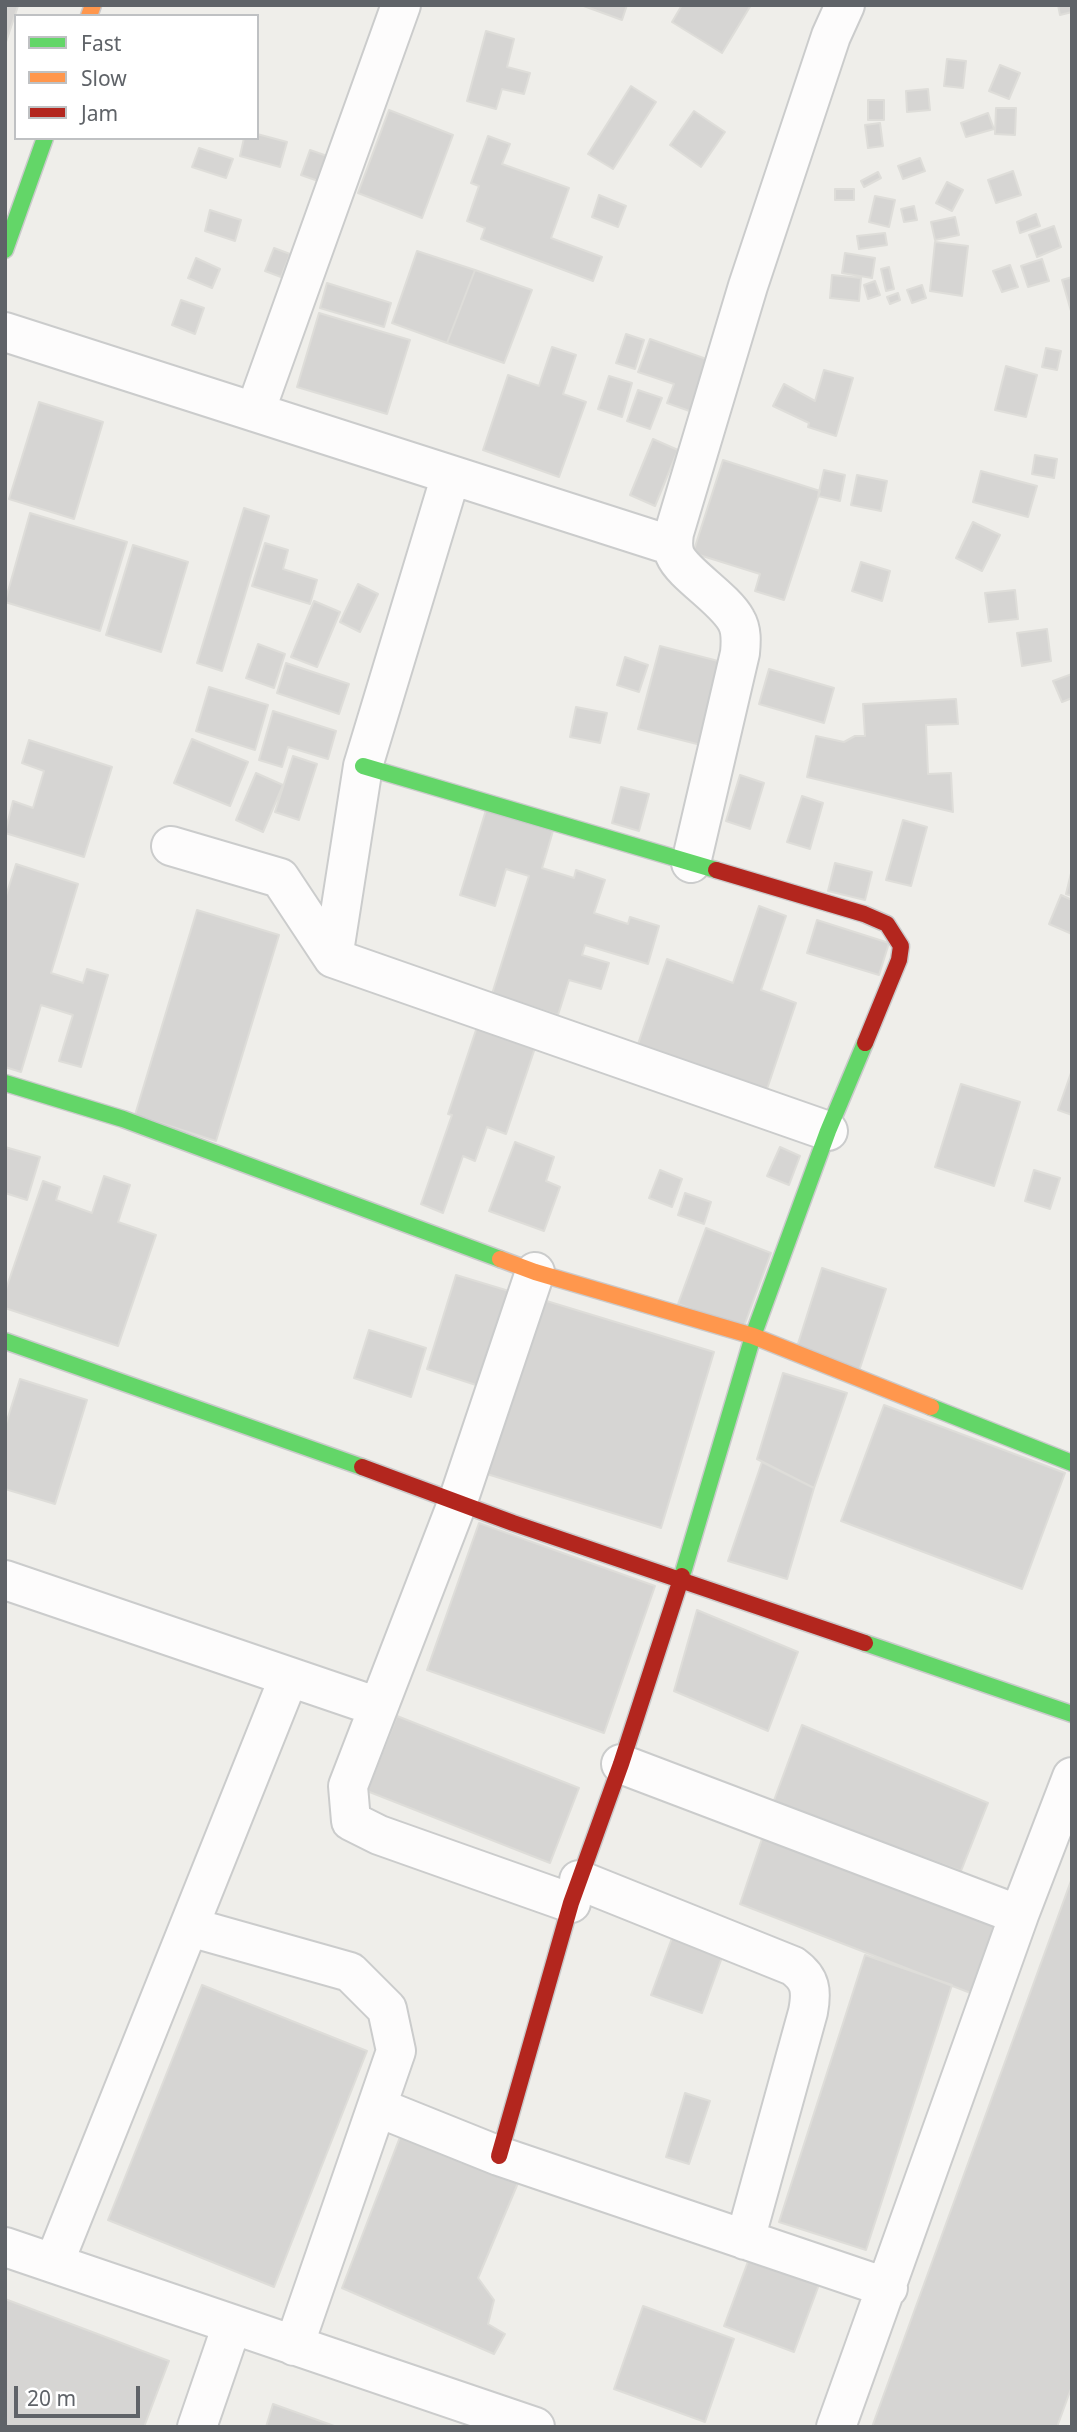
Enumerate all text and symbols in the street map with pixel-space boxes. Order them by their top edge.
legend [14,14,259,140]
text: Fast [81,29,121,57]
text: Slow [81,64,127,92]
text: Jam [81,99,118,127]
scale bar [18,2372,144,2416]
text: 20 m [27,2384,76,2412]

